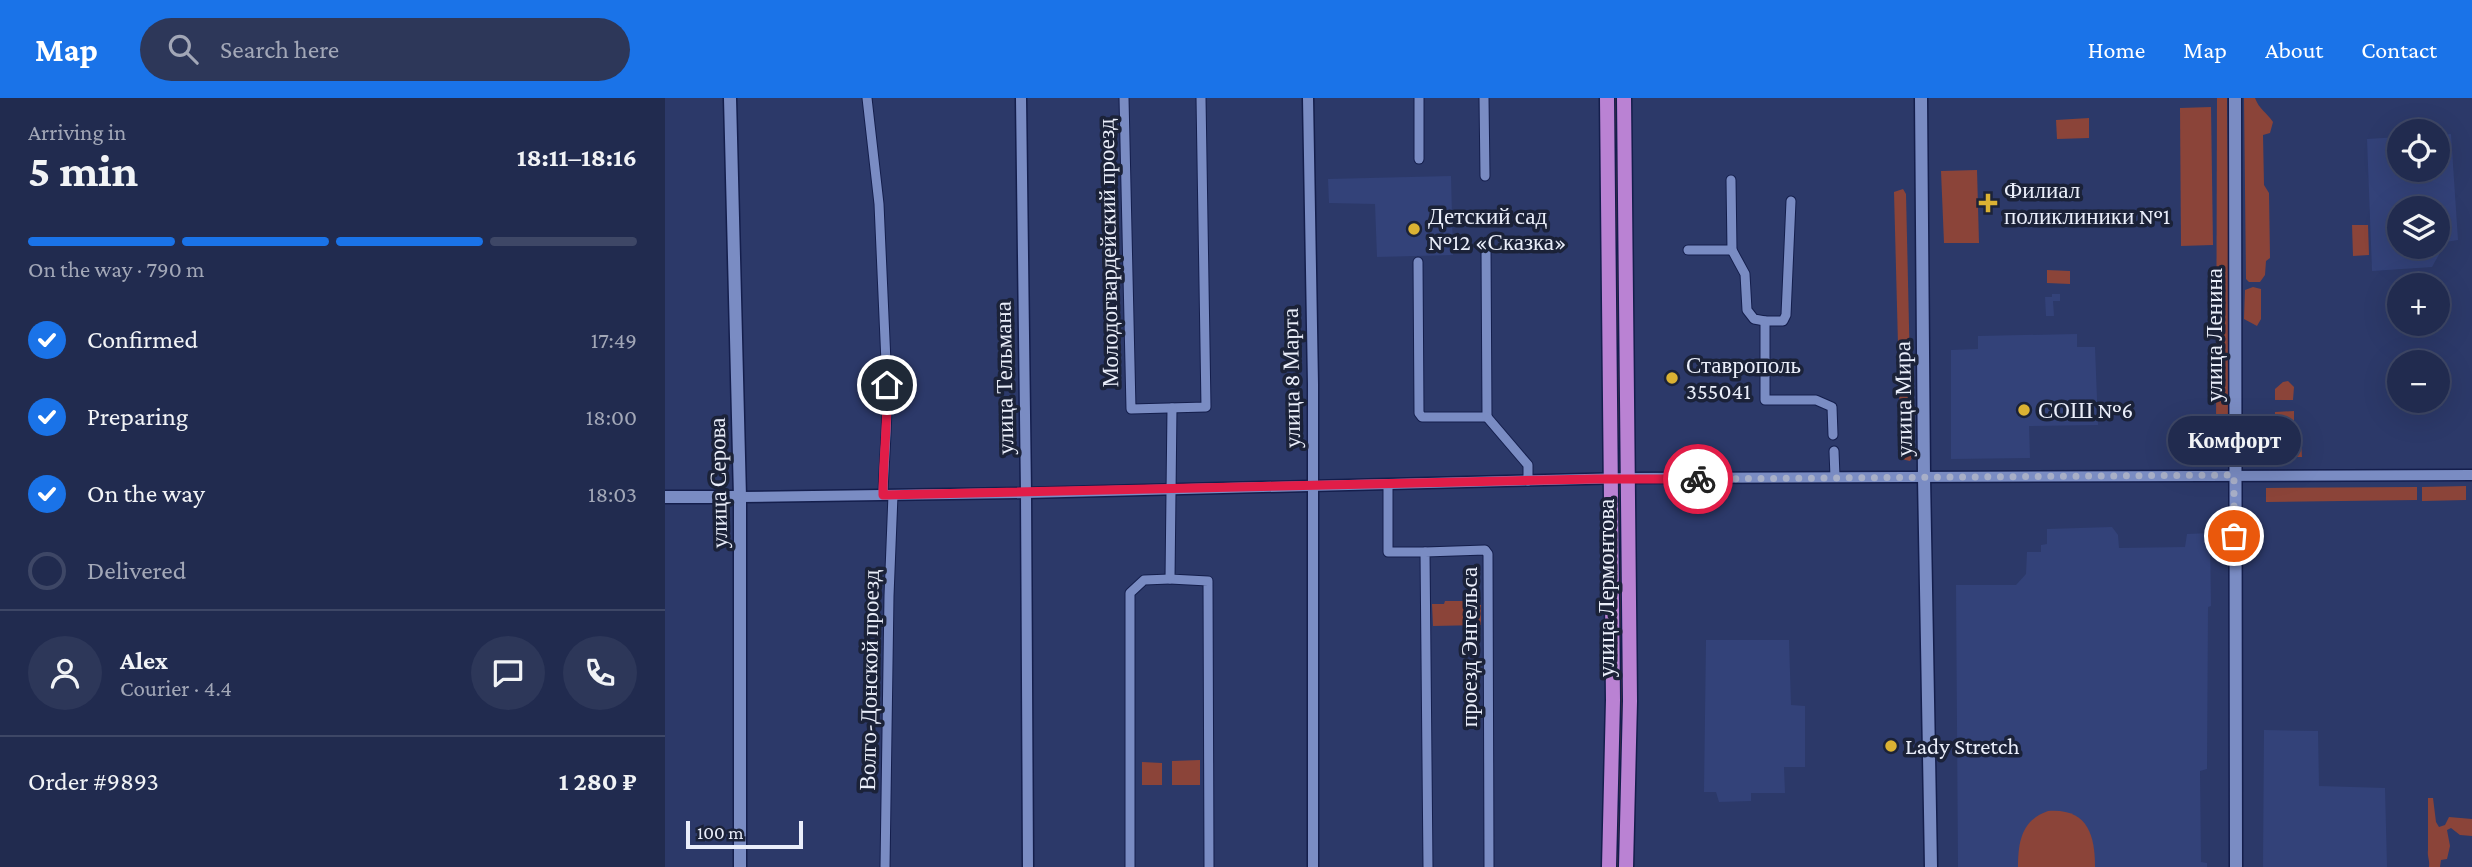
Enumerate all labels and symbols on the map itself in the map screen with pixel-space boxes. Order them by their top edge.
street label: Молодогвардейский проезд [1093,118,1123,388]
place label: Филиал поликлиники №1 [2004,177,2170,229]
marker: Филиал поликлиники №1 [1978,193,1998,213]
place label: Детский сад №12 «Сказка» [1428,203,1567,255]
marker: Детский сад №12 «Сказка» [1406,221,1422,237]
street label: улица Ленина [2201,268,2227,402]
street label: улица Тельмана [990,301,1018,455]
street label: улица 8 Марта [1277,308,1305,448]
street label: улица Мира [1889,341,1917,457]
place label: Ставрополь 355041 [1686,352,1801,404]
pin [857,355,917,415]
marker: Ставрополь 355041 [1664,370,1680,386]
place label: СОШ №6 [2038,397,2133,423]
marker: СОШ №6 [2016,402,2032,418]
street label: улица Серова [704,417,732,549]
callout: Комфорт [2167,417,2301,466]
courier [1663,444,1733,514]
street label: улица Лермонтова [1593,499,1619,677]
pin [2204,506,2264,566]
street label: проезд Энгельса [1456,567,1482,727]
street label: Волго-Донской проезд [854,569,884,791]
place label: Lady Stretch [1905,733,2020,759]
marker: Lady Stretch [1883,738,1899,754]
scale bar [686,818,803,850]

